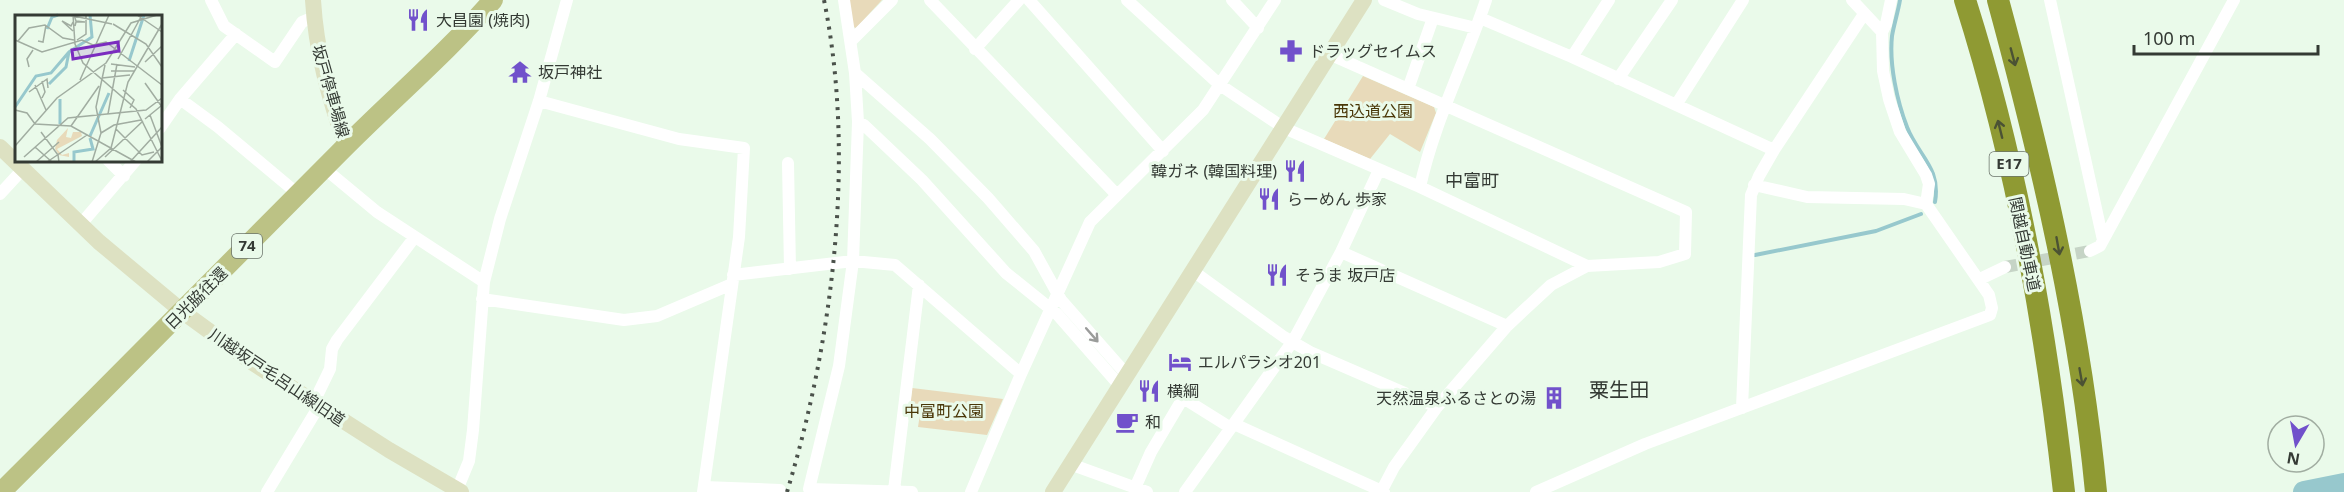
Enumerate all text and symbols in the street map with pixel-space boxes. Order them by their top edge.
restaurant icon: 大昌園 (焼肉) [405,7,431,33]
place label: 大昌園 (焼肉) [436,9,530,31]
inset map [15,15,162,162]
scale bar [2134,18,2318,56]
text: 100 m [2143,26,2195,50]
pharmacy icon: ドラッグセイムス [1278,38,1304,64]
place label: ドラッグセイムス [1309,40,1437,62]
street label: 坂戸停車場線 [307,42,355,140]
one-way arrow [2008,47,2019,66]
temple icon: 坂戸神社 [507,59,533,85]
place label: 坂戸神社 [538,61,602,83]
park label: 西込道公園 [1333,100,1413,122]
one-way arrow [1993,120,2005,139]
road number: E17 [1990,152,2028,176]
restaurant icon: 韓ガネ (韓国料理) [1282,158,1308,184]
place label: 韓ガネ (韓国料理) [1151,160,1277,182]
district label: 中富町 [1445,168,1499,192]
restaurant icon: らーめん 歩家 [1256,186,1282,212]
place label: らーめん 歩家 [1287,188,1387,210]
street label: 関越自動車道 [2004,195,2046,293]
road number: 74 [232,234,262,258]
one-way arrow [2053,236,2064,256]
street label: 日光脇往還 [160,262,232,334]
restaurant icon: そうま 坂戸店 [1264,262,1290,288]
place label: そうま 坂戸店 [1295,264,1395,286]
street label: 川越坂戸毛呂山線旧道 [205,323,349,431]
one-way arrow [1085,327,1099,342]
hotel icon: エルパラシオ201 [1167,349,1193,375]
place label: エルパラシオ201 [1198,351,1321,373]
one-way arrow [2076,367,2087,387]
district label: 粟生田 [1589,376,1649,403]
restaurant icon: 横綱 [1136,378,1162,404]
place label: 横綱 [1167,380,1199,402]
building icon: 天然温泉ふるさとの湯 [1541,385,1567,411]
place label: 天然温泉ふるさとの湯 [1376,387,1536,409]
park label: 中富町公園 [904,400,984,422]
cafe icon: 和 [1114,409,1140,435]
place label: 和 [1145,411,1161,433]
north arrow [2266,414,2326,474]
text: N [2285,447,2302,471]

